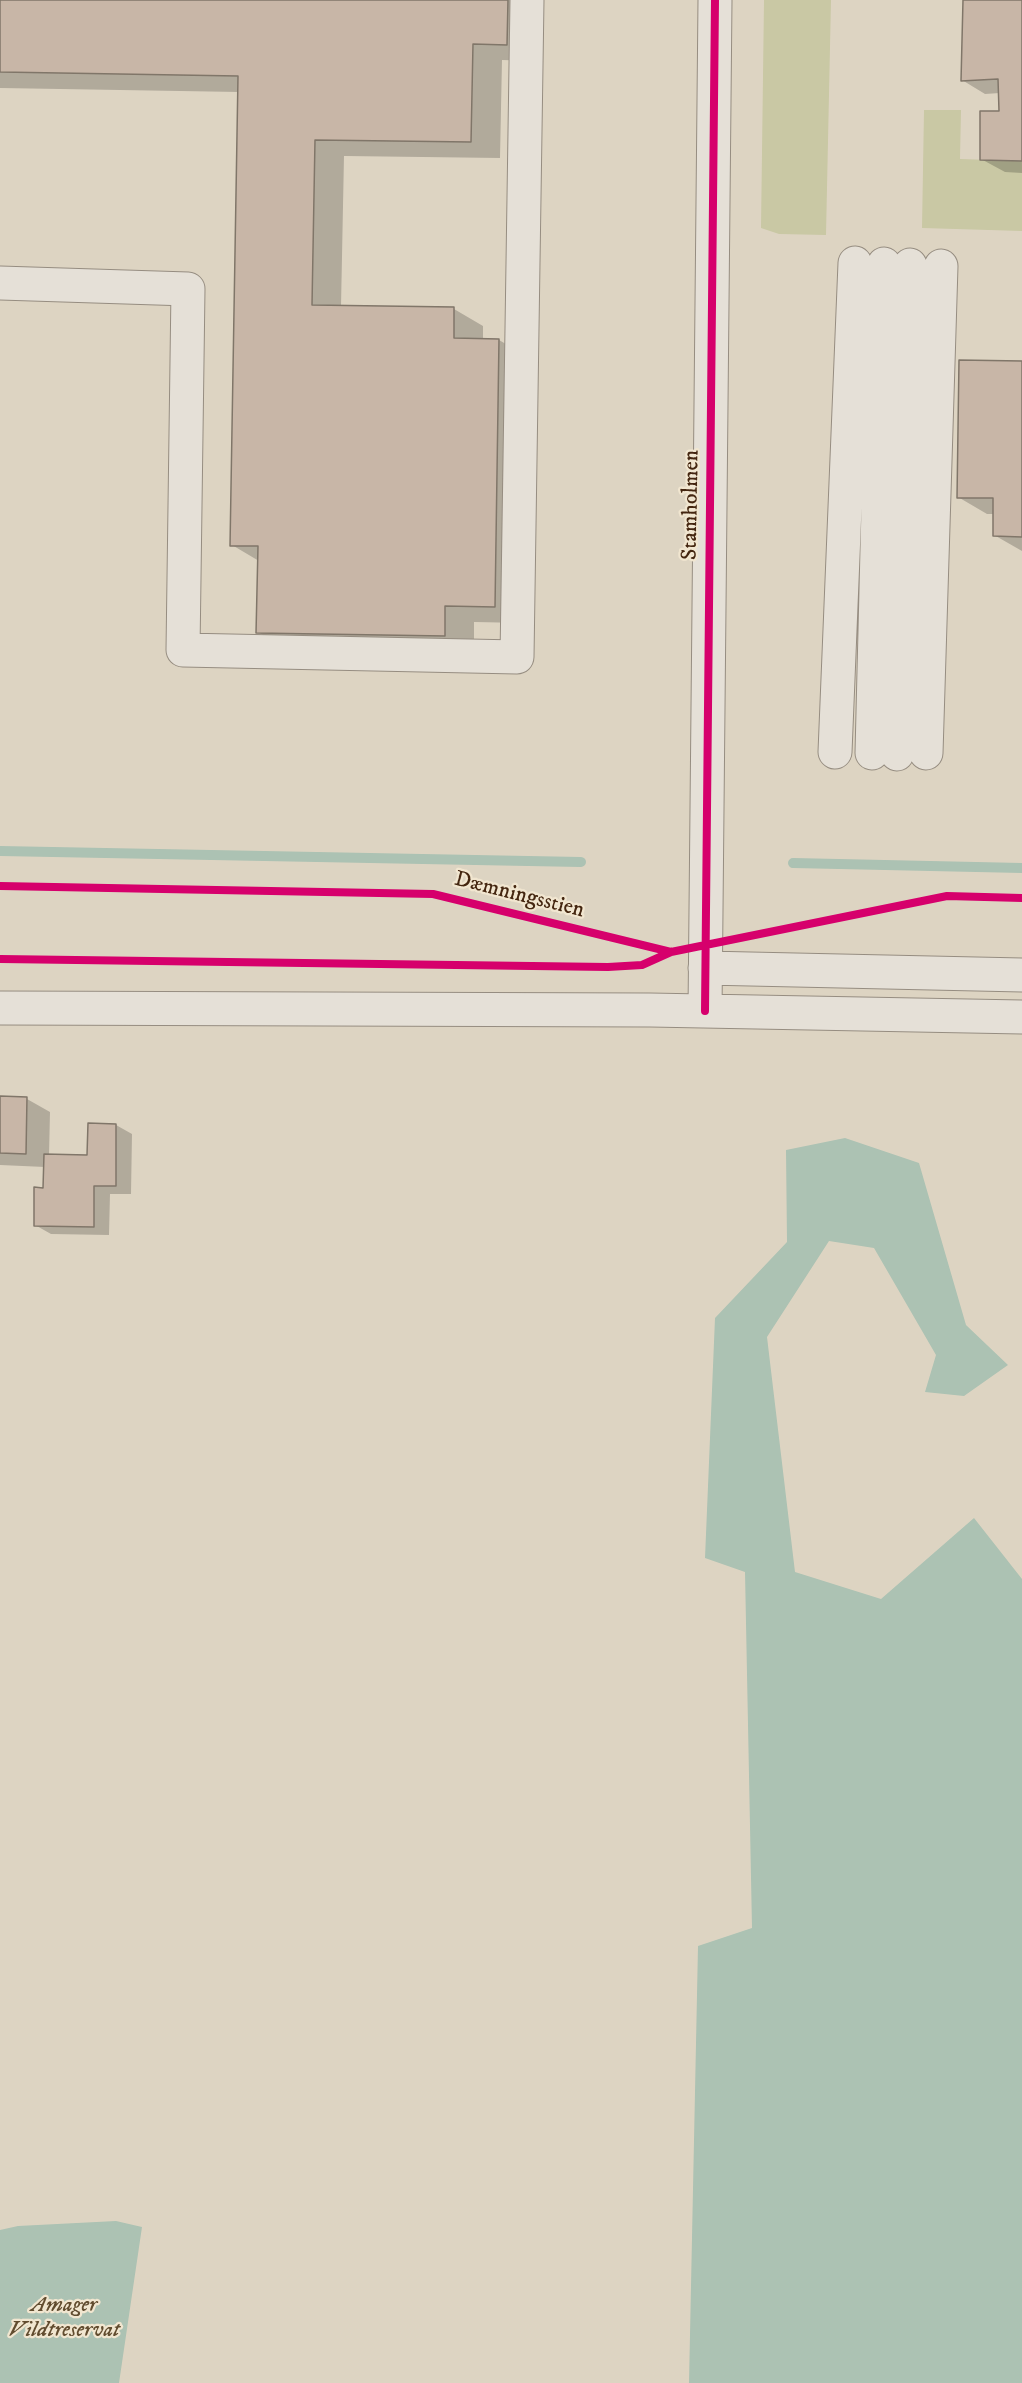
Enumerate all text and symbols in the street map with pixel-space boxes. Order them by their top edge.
street label: Stamholmen [678,450,706,560]
street label: Dæmningsstien [451,867,587,925]
park label: Amager Vildtreservat [8,2293,120,2344]

